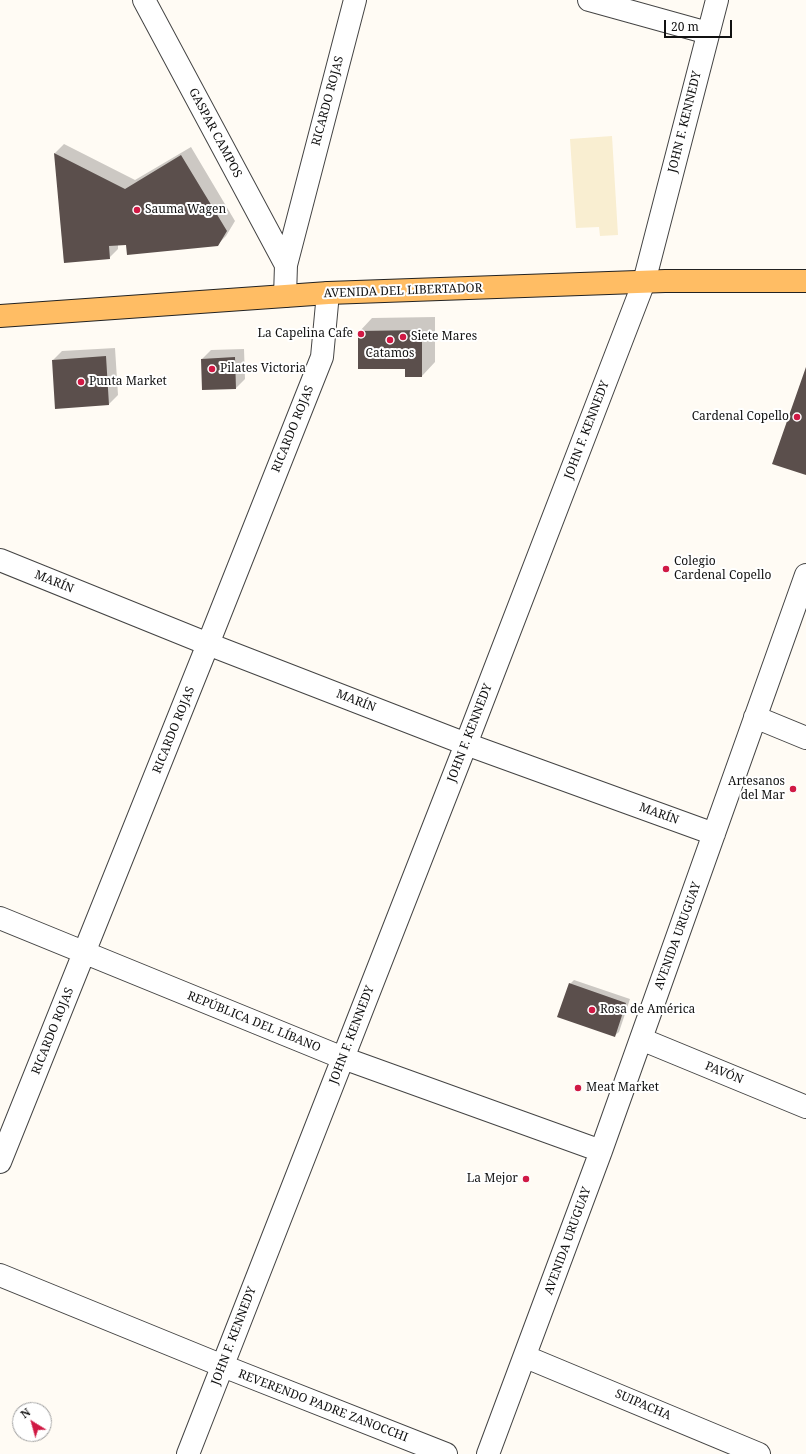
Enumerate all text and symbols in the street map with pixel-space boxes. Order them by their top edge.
scale bar [666,12,734,38]
text: 20 m [671,18,699,35]
street label: RICARDO ROJAS [309,54,347,148]
street label: JOHN F. KENNEDY [665,70,705,174]
street label: GASPAR CAMPOS [185,86,245,180]
place label: Sauma Wagen [145,203,226,217]
marker: Sauma Wagen [132,205,142,215]
street label: AVENIDA DEL LIBERTADOR [323,281,483,301]
place label: La Capelina Cafe [258,327,353,341]
marker: La Capelina Cafe [356,329,366,339]
place label: Siete Mares [411,330,477,344]
marker: Siete Mares [398,332,408,342]
marker: Catamos [385,335,395,345]
place label: Catamos [366,347,414,361]
place label: Pilates Victoria [220,362,306,376]
marker: Pilates Victoria [207,364,217,374]
place label: Punta Market [89,375,167,389]
marker: Punta Market [76,377,86,387]
street label: JOHN F. KENNEDY [562,379,612,481]
street label: RICARDO ROJAS [269,383,317,475]
place label: Cardenal Copello [692,410,789,424]
marker: Cardenal Copello [792,412,802,422]
place label: Colegio Cardenal Copello [674,555,771,583]
marker: Colegio Cardenal Copello [661,564,671,574]
street label: MARÍN [32,568,76,596]
street label: JOHN F. KENNEDY [445,682,495,784]
street label: RICARDO ROJAS [150,684,198,776]
street label: MARÍN [334,687,378,715]
place label: Artesanos del Mar [728,775,785,803]
marker: Artesanos del Mar [788,784,798,794]
street label: MARÍN [637,800,681,828]
street label: AVENIDA URUGUAY [652,880,704,992]
street label: JOHN F. KENNEDY [327,984,377,1086]
street label: RICARDO ROJAS [29,985,77,1077]
street label: REPÚBLICA DEL LÍBANO [185,989,323,1055]
place label: Rosa de América [600,1003,695,1017]
marker: Rosa de América [587,1005,597,1015]
street label: PAVÓN [703,1059,745,1087]
place label: Meat Market [586,1081,659,1095]
marker: Meat Market [573,1083,583,1093]
place label: La Mejor [467,1172,518,1186]
marker: La Mejor [521,1174,531,1184]
street label: AVENIDA URUGUAY [542,1185,594,1297]
street label: JOHN F. KENNEDY [209,1285,259,1387]
street label: REVERENDO PADRE ZANOCCHI [236,1367,410,1445]
street label: SUIPACHA [613,1387,673,1423]
north arrow [12,1402,52,1442]
text: N [17,1404,33,1421]

